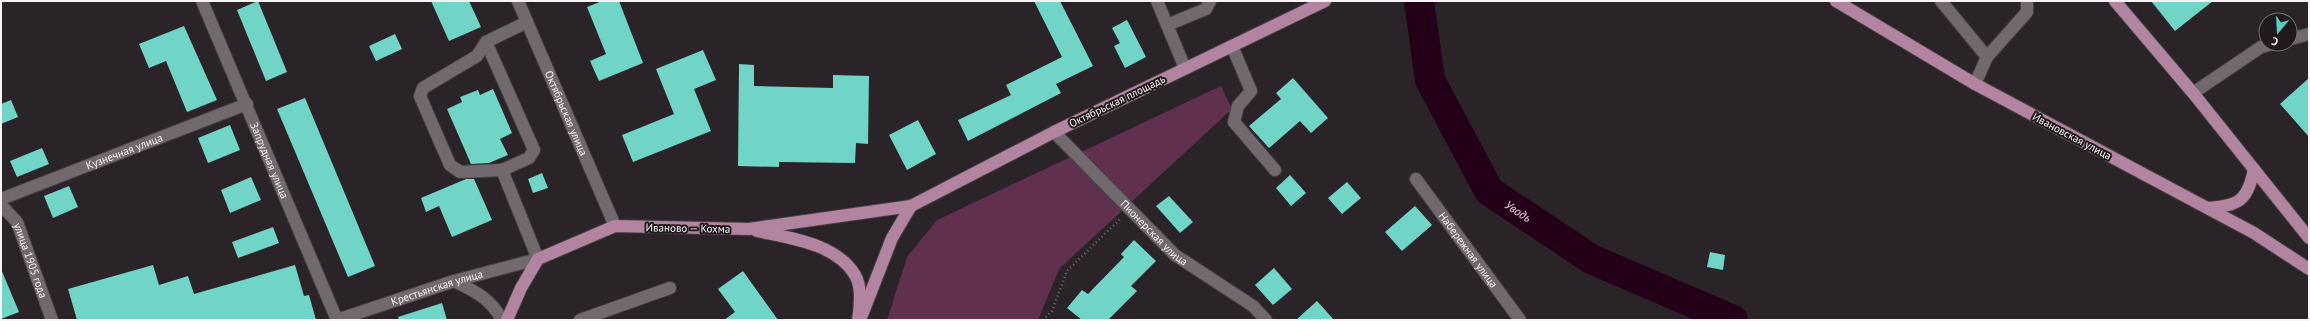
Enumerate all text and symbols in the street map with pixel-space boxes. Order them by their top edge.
north arrow [2258,12,2298,52]
text: С [2270,34,2280,49]
street label: Октябрьская улица [542,68,591,158]
street label: Октябрьская площадь [1067,72,1167,130]
street label: Ивановская улица [2030,109,2114,163]
street label: Запрудная улица [247,120,292,201]
street label: Кузнечная улица [84,130,165,173]
street label: Пионерская улица [1118,197,1190,268]
water label: Уводь [1502,197,1535,225]
street label: Набережная улица [1436,209,1501,290]
street label: Иваново — Кохма [646,220,730,236]
street label: улица 1905 года [11,221,51,300]
street label: Крестьянская улица [389,267,484,309]

